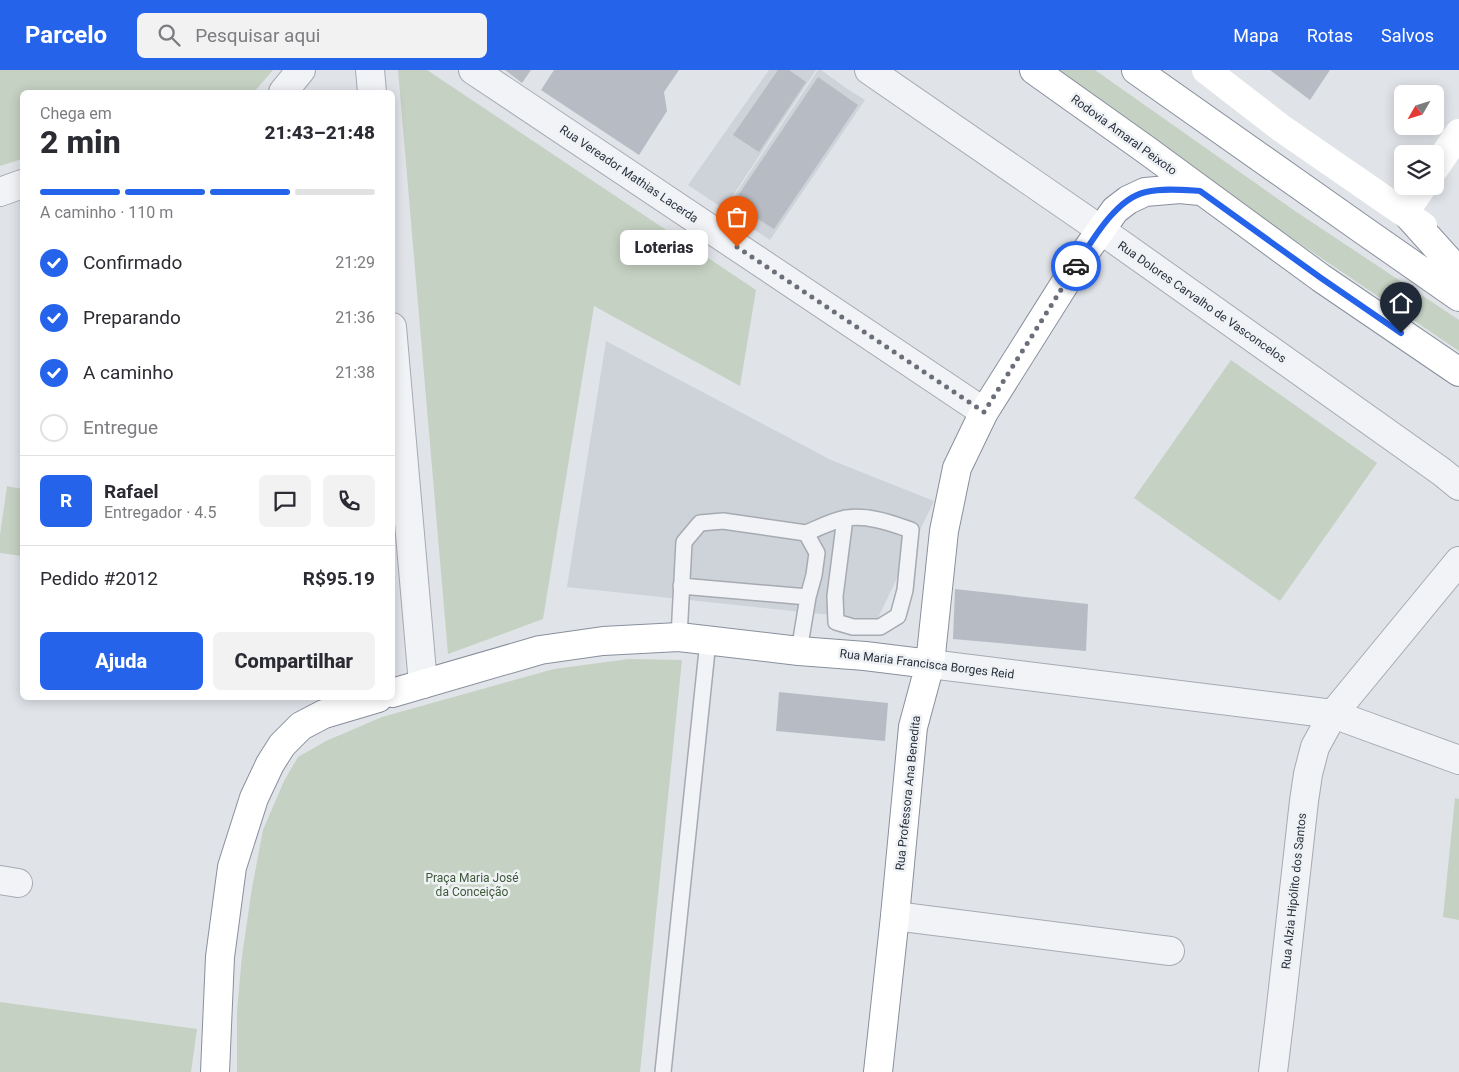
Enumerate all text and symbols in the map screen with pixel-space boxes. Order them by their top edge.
search box [137,13,487,58]
text: Parcelo [25,21,107,49]
icon: search [155,21,183,49]
text: Pesquisar aqui [195,24,320,47]
text: Mapa [1233,25,1279,46]
text: Rotas [1307,25,1353,46]
text: Salvos [1381,25,1434,46]
north arrow [1394,85,1444,135]
map controls [1394,85,1444,195]
street label: Rodovia Amaral Peixoto [1068,92,1180,178]
text: Chega em [40,104,112,123]
text: 21:43–21:48 [264,121,375,144]
street label: Rua Vereador Mathias Lacerda [557,122,701,226]
text: 2 min [40,123,121,161]
button: layers [1394,145,1444,195]
pin [716,196,758,247]
text: A caminho · 110 m [40,203,173,222]
icon: bag [723,203,751,231]
callout: Loterias [620,230,707,264]
text: Loterias [635,238,693,257]
street label: Rua Dolores Carvalho de Vasconcelos [1115,238,1289,366]
courier [1051,241,1101,291]
icon: check [40,249,68,277]
text: Confirmado [83,251,182,274]
icon: car [1062,252,1090,280]
text: 21:29 [335,253,375,272]
pin [1380,282,1422,333]
icon: home [1387,289,1415,317]
icon: check [40,304,68,332]
text: Preparando [83,306,181,329]
text: 21:36 [335,308,375,327]
icon: check [40,359,68,387]
text: A caminho [83,361,173,384]
text: 21:38 [335,363,375,382]
text: Entregue [83,416,158,439]
button: chat [259,475,311,527]
button: phone [323,475,375,527]
text: Rafael [104,480,159,503]
text: R [60,489,72,512]
text: Entregador · 4.5 [104,503,217,522]
text: Pedido #2012 [40,567,158,590]
text: R$95.19 [303,567,375,590]
button: Ajuda [40,632,203,690]
button: Compartilhar [213,632,375,690]
street label: Rua Maria Francisca Borges Reid [839,646,1015,682]
street label: Rua Professora Ana Benedita [893,715,923,871]
street label: Rua Alzia Hipólito dos Santos [1279,812,1309,970]
park label: Praça Maria José da Conceição [425,871,519,899]

